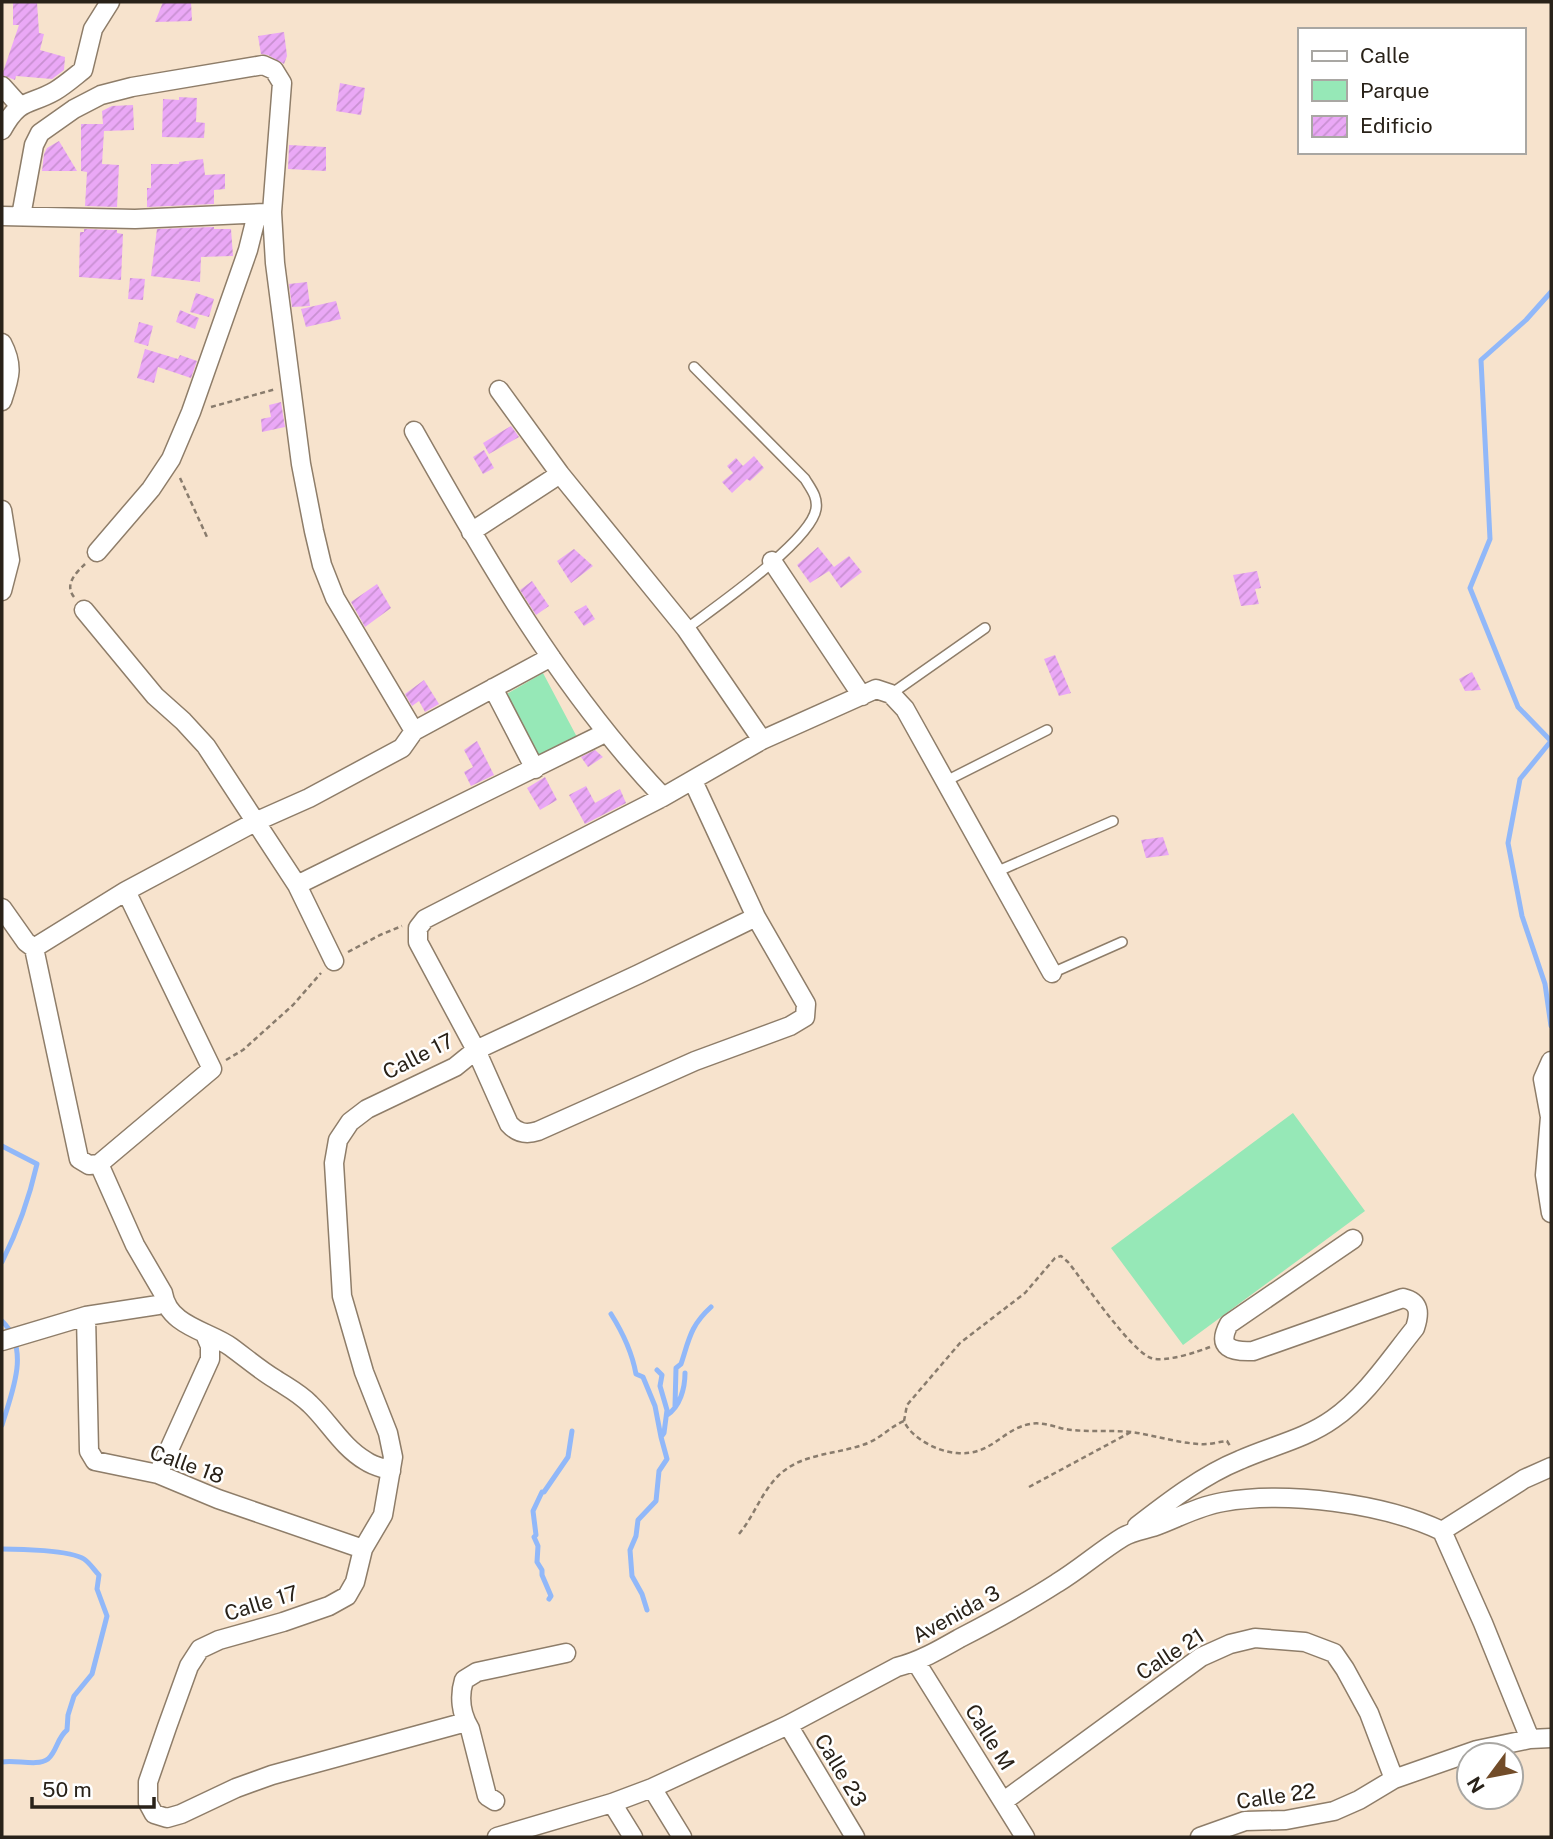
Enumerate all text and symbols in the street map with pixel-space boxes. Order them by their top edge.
legend [1298,28,1525,154]
text: Calle [1360,43,1410,68]
text: Parque [1360,78,1429,103]
text: Edificio [1360,113,1433,138]
street label: Calle 17 [379,1028,457,1084]
street label: Calle 18 [147,1439,227,1489]
street label: Calle 17 [221,1580,301,1626]
street label: Avenida 3 [908,1580,1004,1648]
street label: Calle 21 [1131,1623,1209,1685]
street label: Calle M [960,1699,1020,1775]
street label: Calle 23 [810,1729,872,1811]
north arrow [1455,1741,1525,1811]
scale bar [32,1766,154,1810]
text: N [1462,1773,1489,1797]
text: 50 m [42,1777,92,1802]
street label: Calle 22 [1235,1778,1317,1814]

